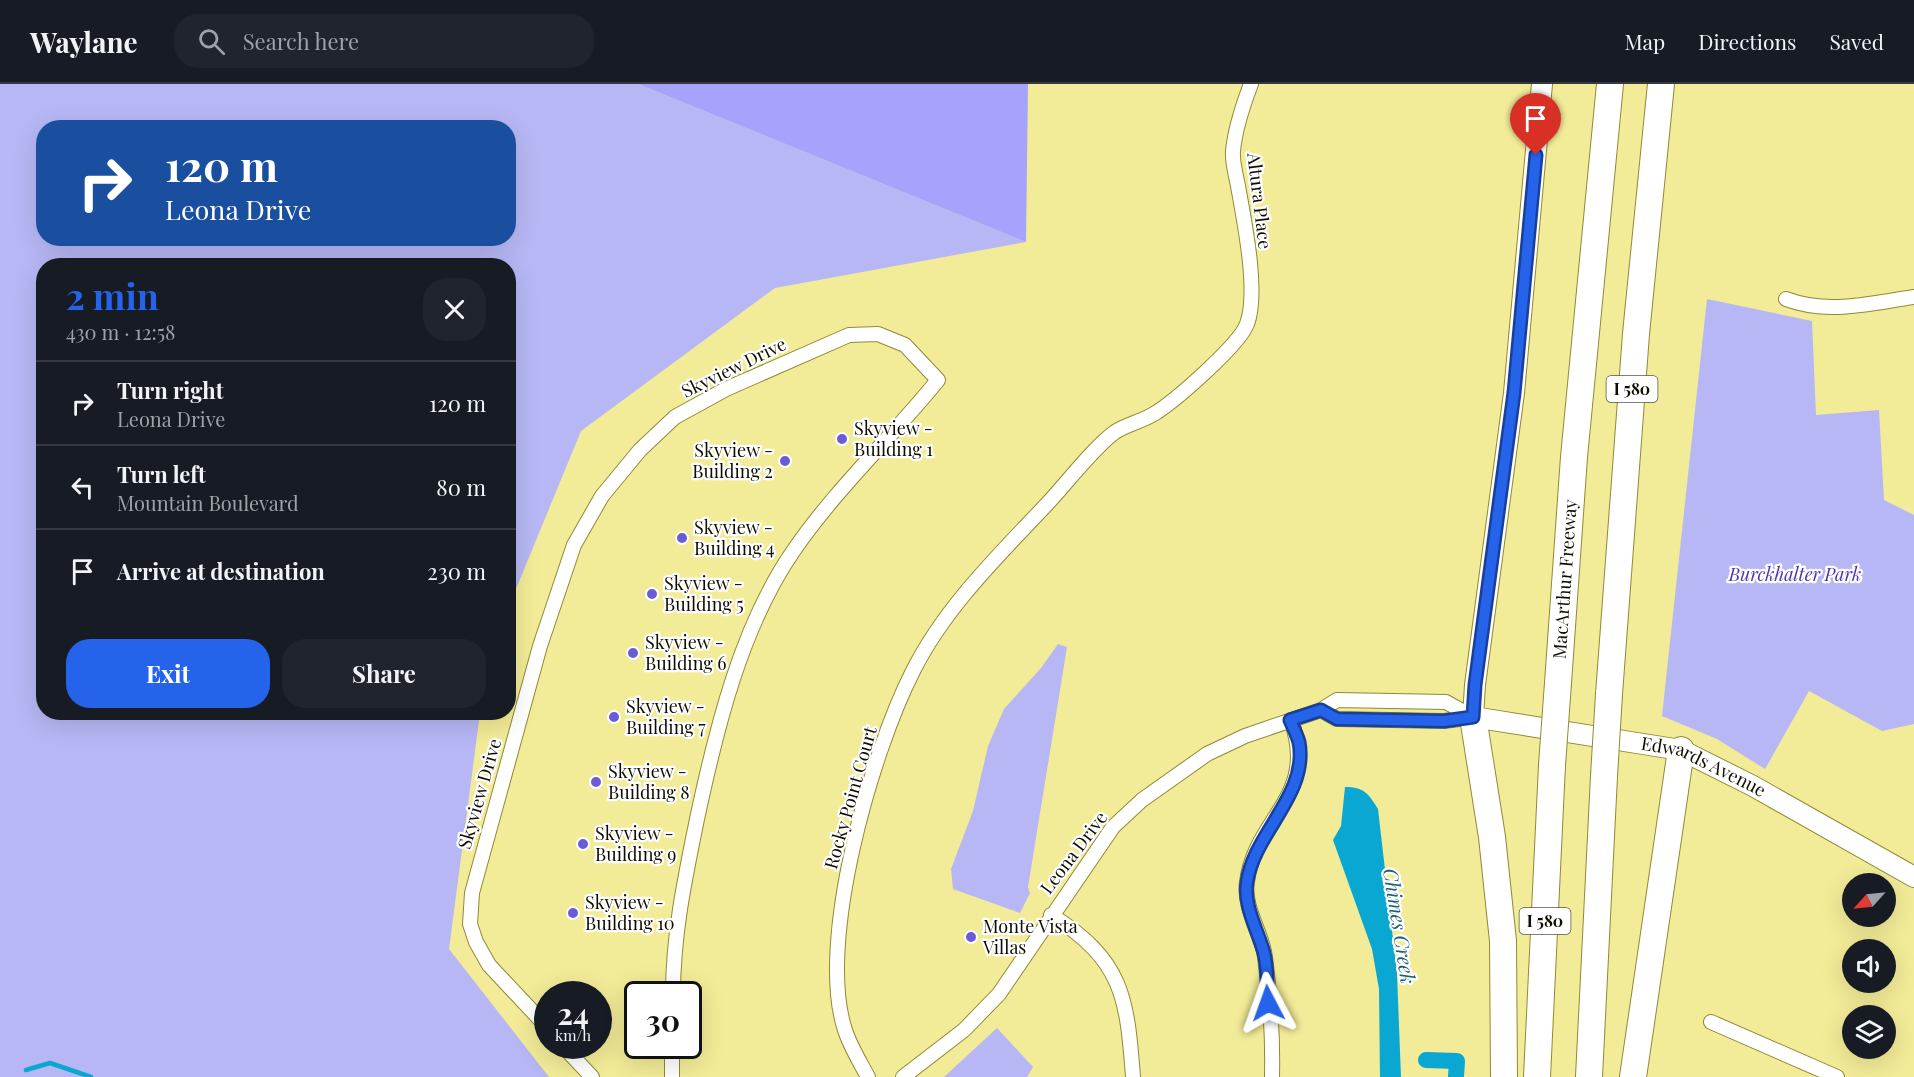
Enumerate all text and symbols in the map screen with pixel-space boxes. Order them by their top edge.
search box [174,14,594,68]
text: Waylane [30,23,138,60]
icon: search [195,25,228,58]
text: Search here [243,26,359,56]
text: Map [1624,27,1665,55]
text: Directions [1698,27,1796,55]
text: Saved [1829,27,1884,55]
pin [1510,93,1561,155]
icon: arrive [1519,102,1552,135]
text: 120 m [165,137,278,193]
icon: right [66,144,144,222]
street label: Altura Place [1242,150,1278,250]
text: Leona Drive [165,191,311,227]
text: 2 min [66,271,159,319]
button: close [423,278,486,341]
text: 430 m · 12:58 [66,318,176,345]
street label: Skyview Drive [677,331,790,403]
text: Turn right [117,375,223,405]
road number: I 580 [1606,376,1658,402]
icon: right [66,387,99,420]
text: 120 m [429,388,486,418]
text: Leona Drive [117,405,225,432]
place label: Skyview - Building 1 [854,416,933,461]
marker: Skyview - Building 1 [835,432,849,446]
place label: Skyview - Building 2 [692,438,773,483]
marker: Skyview - Building 2 [778,454,792,468]
text: Turn left [117,459,206,489]
icon: left [66,471,99,504]
text: 80 m [436,472,486,502]
text: Mountain Boulevard [117,489,299,516]
street label: MacArthur Freeway [1547,499,1582,660]
place label: Skyview - Building 4 [694,515,775,560]
marker: Skyview - Building 4 [675,531,689,545]
icon: arrive [66,555,99,588]
text: Arrive at destination [117,556,325,586]
text: 230 m [427,556,486,586]
park label: Burckhalter Park [1728,562,1861,586]
place label: Skyview - Building 5 [664,571,744,616]
marker: Skyview - Building 5 [645,587,659,601]
place label: Skyview - Building 6 [645,630,727,675]
button: Exit [66,639,270,708]
button: Share [282,639,486,708]
marker: Skyview - Building 6 [626,646,640,660]
place label: Skyview - Building 7 [626,694,706,739]
marker: Skyview - Building 7 [607,710,621,724]
street label: Rocky Point Court [818,723,882,872]
street label: Edwards Avenue [1639,731,1771,802]
street label: Skyview Drive [452,736,506,852]
place label: Skyview - Building 8 [608,759,690,804]
marker: Skyview - Building 8 [589,775,603,789]
street label: Leona Drive [1034,806,1112,899]
place label: Skyview - Building 9 [595,821,676,866]
marker: Skyview - Building 9 [576,837,590,851]
water label: Chimes Creek [1378,866,1423,985]
north arrow [1842,873,1896,927]
map controls [1842,873,1896,1059]
place label: Skyview - Building 10 [585,890,675,935]
marker: Skyview - Building 10 [566,906,580,920]
road number: I 580 [1520,908,1570,934]
place label: Monte Vista Villas [982,914,1078,959]
marker: Monte Vista Villas [964,930,978,944]
button: sound [1842,939,1896,993]
position arrow [1236,971,1300,1035]
speed limit sign: 30 [624,981,702,1059]
text: 24 [557,993,589,1033]
button: layers [1842,1005,1896,1059]
text: km/h [555,1025,591,1045]

